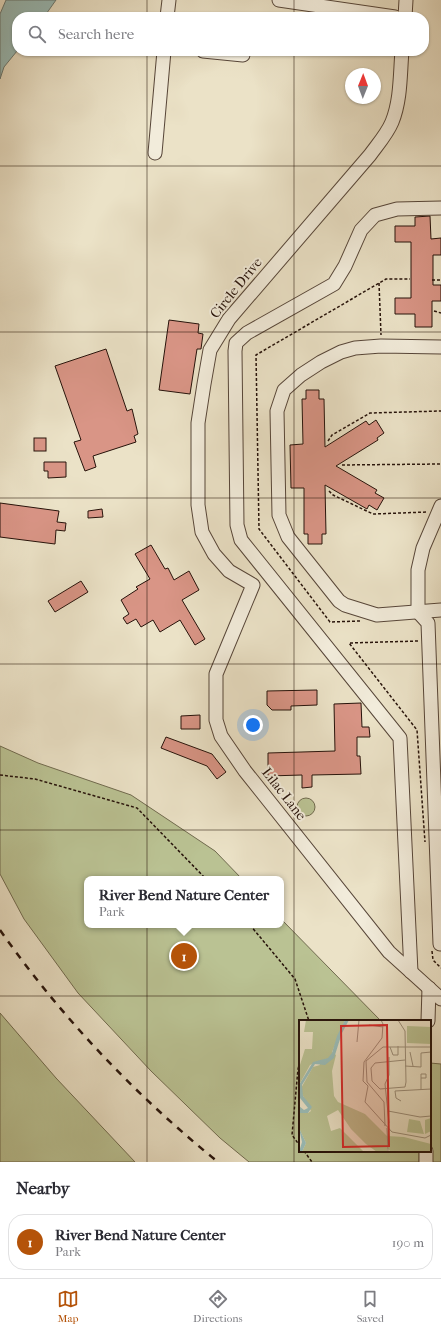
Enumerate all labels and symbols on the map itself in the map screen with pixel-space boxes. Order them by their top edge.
north arrow [345,68,381,104]
street label: Circle Drive [206,254,266,322]
your location [243,715,263,735]
street label: Lilac Lane [258,764,310,824]
pin: 1 [171,941,197,971]
inset map [299,1020,431,1152]

